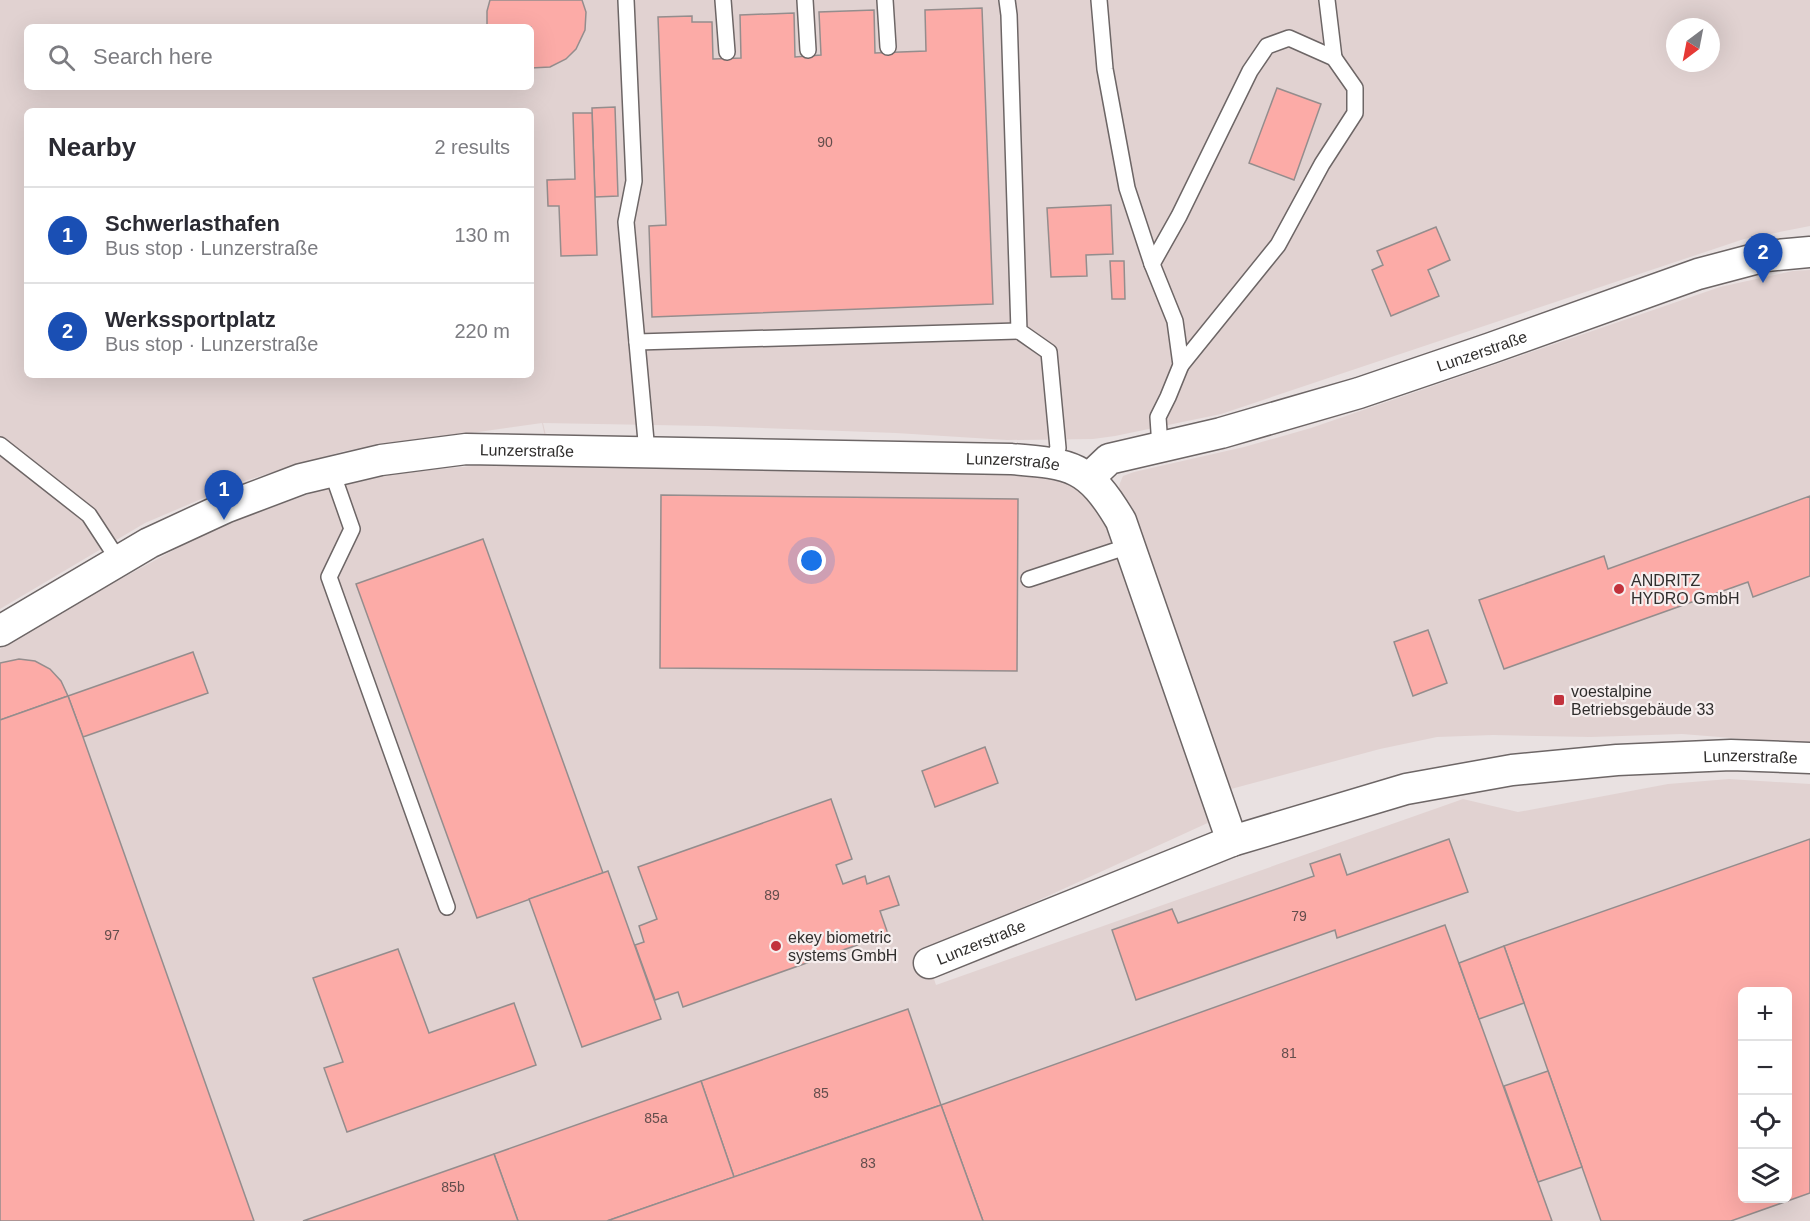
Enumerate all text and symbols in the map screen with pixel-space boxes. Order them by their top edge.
north arrow [1666,18,1720,72]
search box [24,24,534,90]
icon: search [45,41,78,74]
text: Search here [93,44,213,69]
text: Nearby [48,132,136,162]
house number: 90 [817,134,833,150]
text: 2 results [434,136,510,158]
text: Schwerlasthafen [105,211,280,236]
text: 1 [62,224,73,246]
text: 130 m [454,224,510,246]
pin: 2 [1744,234,1782,283]
text: Bus stop · Lunzerstraße [105,237,318,259]
text: Werkssportplatz [105,307,276,332]
text: 2 [62,320,73,342]
text: 220 m [454,320,510,342]
street label: Lunzerstraße [1435,328,1529,375]
text: Bus stop · Lunzerstraße [105,333,318,355]
street label: Lunzerstraße [480,441,574,460]
street label: Lunzerstraße [966,450,1062,474]
pin: 1 [204,470,244,520]
your location [797,546,826,575]
place label: ANDRITZ HYDRO GmbH [1631,572,1739,607]
marker: ANDRITZ HYDRO GmbH [1612,582,1626,596]
place label: voestalpine Betriebsgebäude 33 [1571,683,1714,718]
marker: voestalpine Betriebsgebäude 33 [1552,693,1566,707]
street label: Lunzerstraße [1703,747,1798,767]
house number: 89 [764,887,780,903]
house number: 79 [1291,908,1307,924]
street label: Lunzerstraße [934,917,1028,968]
house number: 97 [104,927,120,943]
place label: ekey biometric systems GmbH [788,929,897,964]
marker: ekey biometric systems GmbH [769,939,783,953]
map controls [1738,987,1792,1203]
button: + [1738,987,1792,1041]
button: − [1738,1041,1792,1095]
house number: 81 [1281,1045,1297,1061]
house number: 85 [813,1085,829,1101]
button: locate [1738,1095,1792,1149]
house number: 85a [644,1110,668,1126]
button: layers [1738,1149,1792,1203]
house number: 83 [860,1155,876,1171]
house number: 85b [441,1179,465,1195]

